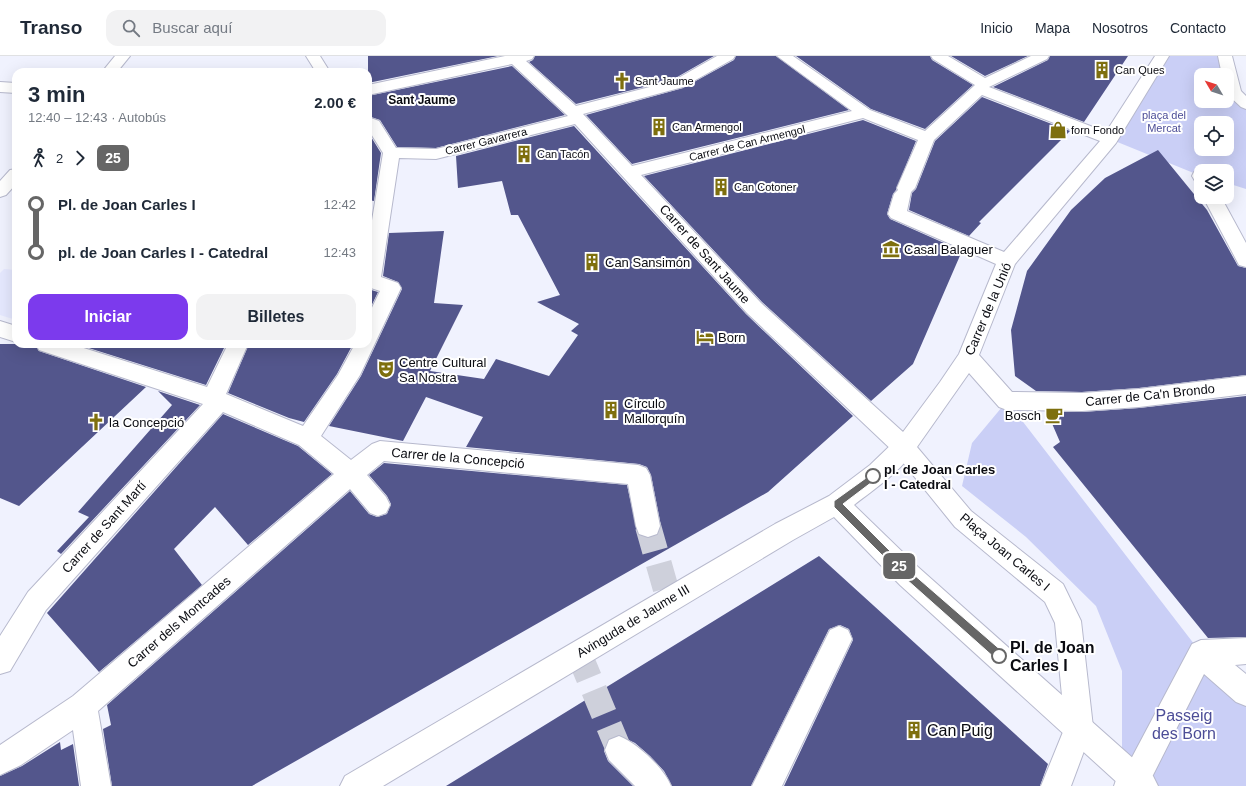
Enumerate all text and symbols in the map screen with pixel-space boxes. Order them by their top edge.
search box [106,10,386,46]
text: Transo [20,17,82,38]
icon: search [120,17,142,39]
text: Buscar aquí [152,19,232,36]
text: Inicio [980,20,1013,36]
text: Mapa [1035,20,1070,36]
text: Nosotros [1092,20,1148,36]
text: Contacto [1170,20,1226,36]
building icon: Can Ques [1092,60,1112,80]
place label: Can Ques [1115,64,1165,76]
north arrow [1194,68,1234,108]
map controls [1194,68,1234,204]
church icon: Sant Jaume [612,71,632,91]
place label: Sant Jaume [635,75,694,87]
text: 3 min [28,82,85,107]
district label: Sant Jaume [388,93,456,107]
text: 2.00 € [314,94,356,111]
park label: plaça del Mercat [1142,109,1186,134]
text: 12:40 – 12:43 · Autobús [28,110,166,125]
button: locate [1194,116,1234,156]
building icon: Can Armengol [649,117,669,137]
shop icon: forn Fondo [1048,120,1068,140]
place label: Can Armengol [672,121,742,133]
street label: Carrer de Can Armengol [688,123,806,163]
place label: forn Fondo [1071,124,1124,136]
street label: Carrer Gavarrera [444,125,529,157]
building icon: Can Tacón [514,144,534,164]
icon: walk [28,147,50,169]
icon: forward [69,147,91,169]
place label: Can Tacón [537,148,589,160]
text: 25 [105,150,121,166]
text: 2 [56,151,63,166]
button: layers [1194,164,1234,204]
building icon: Can Cotoner [711,177,731,197]
place label: Can Cotoner [734,181,797,193]
text: Pl. de Joan Carles I [58,196,196,213]
text: 12:42 [323,197,356,212]
street label: Carrer de Sant Jaume [657,201,753,307]
museum icon: Casal Balaguer [881,239,901,259]
place label: Casal Balaguer [904,242,994,257]
text: pl. de Joan Carles I - Catedral [58,244,268,261]
text: 12:43 [323,245,356,260]
building icon: Can Sansimón [582,252,602,272]
place label: Can Sansimón [605,255,690,270]
street label: Carrer de la Unió [962,261,1014,357]
button: Iniciar [28,294,188,340]
button: Billetes [196,294,356,340]
hotel icon: Born [695,327,715,347]
place label: Born [718,330,745,345]
place label: Centre Cultural Sa Nostra [399,355,487,385]
theatre icon: Centre Cultural Sa Nostra [376,359,396,379]
street label: Carrer de Ca'n Brondo [1084,381,1216,409]
place label: Círculo Mallorquín [624,396,685,426]
building icon: Círculo Mallorquín [601,400,621,420]
cafe icon: Bosch [1044,405,1064,425]
place label: Bosch [1005,408,1041,423]
church icon: la Concepció [86,412,106,432]
place label: la Concepció [109,415,184,430]
street label: Carrer de la Concepció [391,445,525,471]
place label: pl. de Joan Carles I - Catedral [884,462,995,492]
marker: pl. de Joan Carles I - Catedral [865,468,881,484]
street label: Carrer de Sant Martí [59,478,149,576]
street label: Plaça Joan Carles I [957,510,1053,594]
line badge: 25 [881,553,917,579]
text: 25 [891,558,907,574]
street label: Carrer dels Montcades [124,573,234,671]
street label: Avinguda de Jaume III [574,581,692,661]
place label: Pl. de Joan Carles I [1010,639,1094,674]
marker: Pl. de Joan Carles I [991,648,1007,664]
park label: Passeig des Born [1152,707,1216,742]
building icon: Can Puig [904,720,924,740]
place label: Can Puig [927,722,993,739]

